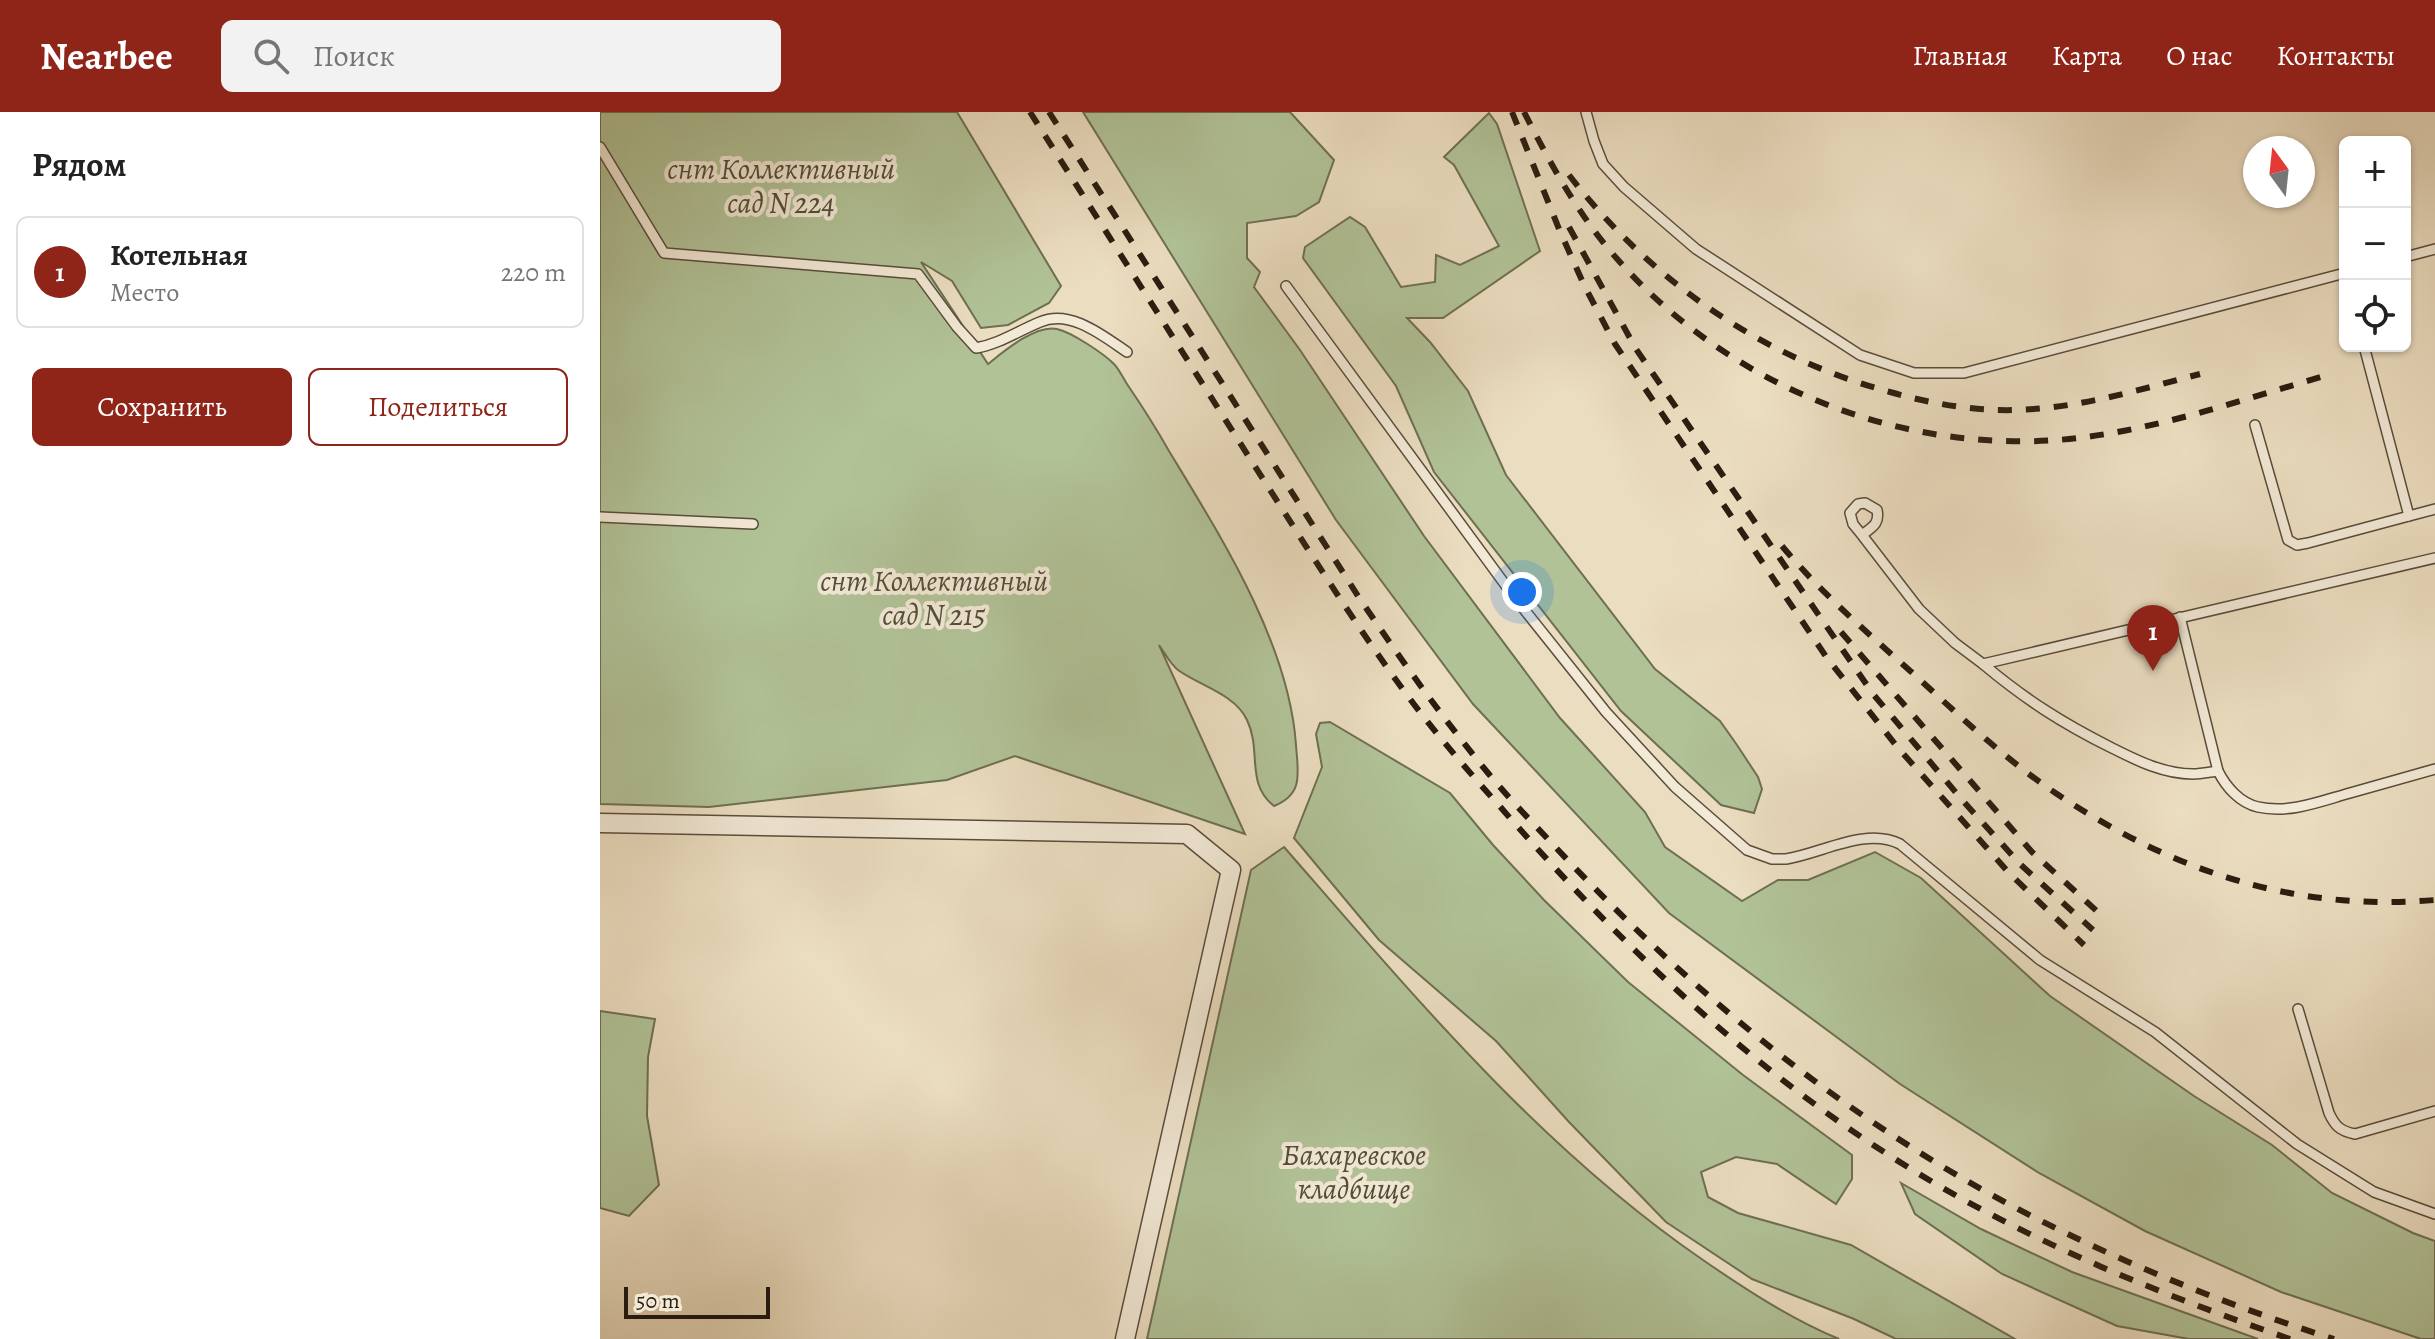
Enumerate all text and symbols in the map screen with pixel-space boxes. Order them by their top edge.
search box [221,20,781,92]
text: Nearbee [40,30,173,82]
icon: search [249,34,293,78]
text: Поиск [313,36,395,76]
text: Главная [1912,37,2008,75]
text: Карта [2052,37,2122,75]
text: О нас [2166,37,2233,75]
text: Контакты [2277,37,2395,75]
north arrow [2243,136,2315,208]
map controls [2339,136,2411,352]
button: + [2339,136,2411,208]
text: Рядом [32,141,126,188]
park label: снт Коллективный сад N 224 [667,149,895,223]
button: − [2339,208,2411,280]
text: Котельная [110,235,248,275]
text: 1 [55,255,65,290]
text: 220 m [501,255,566,290]
text: Место [110,275,179,310]
button: locate [2339,280,2411,352]
button: Сохранить [32,368,292,446]
button: Поделиться [308,368,568,446]
park label: снт Коллективный сад N 215 [820,561,1048,635]
your location [1502,572,1542,612]
pin: 1 [2127,605,2179,671]
park label: Бахаревское кладбище [1282,1135,1426,1209]
scale bar [624,1283,770,1319]
text: 50 m [636,1286,680,1316]

